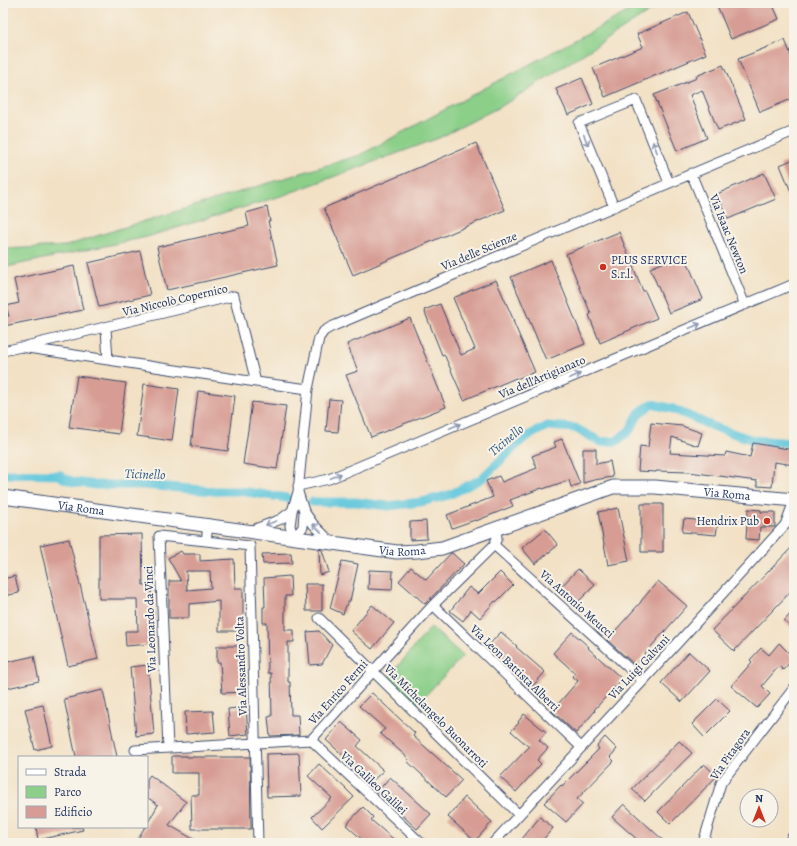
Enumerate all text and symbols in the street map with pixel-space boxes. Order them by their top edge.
one-way arrow [583,133,590,145]
one-way arrow [650,141,658,153]
street label: Via Isaac Newton [705,191,752,277]
street label: Via delle Scienze [438,228,519,275]
place label: PLUS SERVICE S.r.l. [611,252,687,282]
marker: PLUS SERVICE S.r.l. [598,262,608,272]
street label: Via Niccolò Copernico [120,280,229,320]
one-way arrow [689,321,701,329]
street label: Via dell'Artigianato [495,352,588,403]
one-way arrow [569,372,581,379]
water label: Ticinello [485,420,527,460]
one-way arrow [449,422,461,429]
water label: Ticinello [124,465,166,483]
one-way arrow [329,472,341,480]
street label: Via Roma [702,484,752,504]
street label: Via Roma [56,497,106,519]
place label: Hendrix Pub [697,513,759,529]
marker: Hendrix Pub [762,516,772,526]
one-way arrow [265,520,277,528]
one-way arrow [312,523,322,533]
street label: Via Roma [377,541,427,560]
street label: Via Leonardo da Vinci [140,565,160,674]
street label: Via Antonio Meucci [536,566,618,642]
street label: Via Alessandro Volta [231,616,251,717]
street label: Via Leon Battista Alberti [466,620,563,715]
street label: Via Luigi Galvani [604,631,673,704]
street label: Via Enrico Fermi [304,656,371,728]
street label: Via Michelangelo Buonarroti [380,660,491,771]
street label: Via Pitagora [706,725,754,784]
street label: Via Galileo Galilei [336,747,411,818]
legend [18,756,148,828]
text: Strada [54,764,87,780]
text: Parco [54,784,81,800]
north arrow [739,788,779,828]
text: N [755,791,763,806]
text: Edificio [54,804,92,820]

